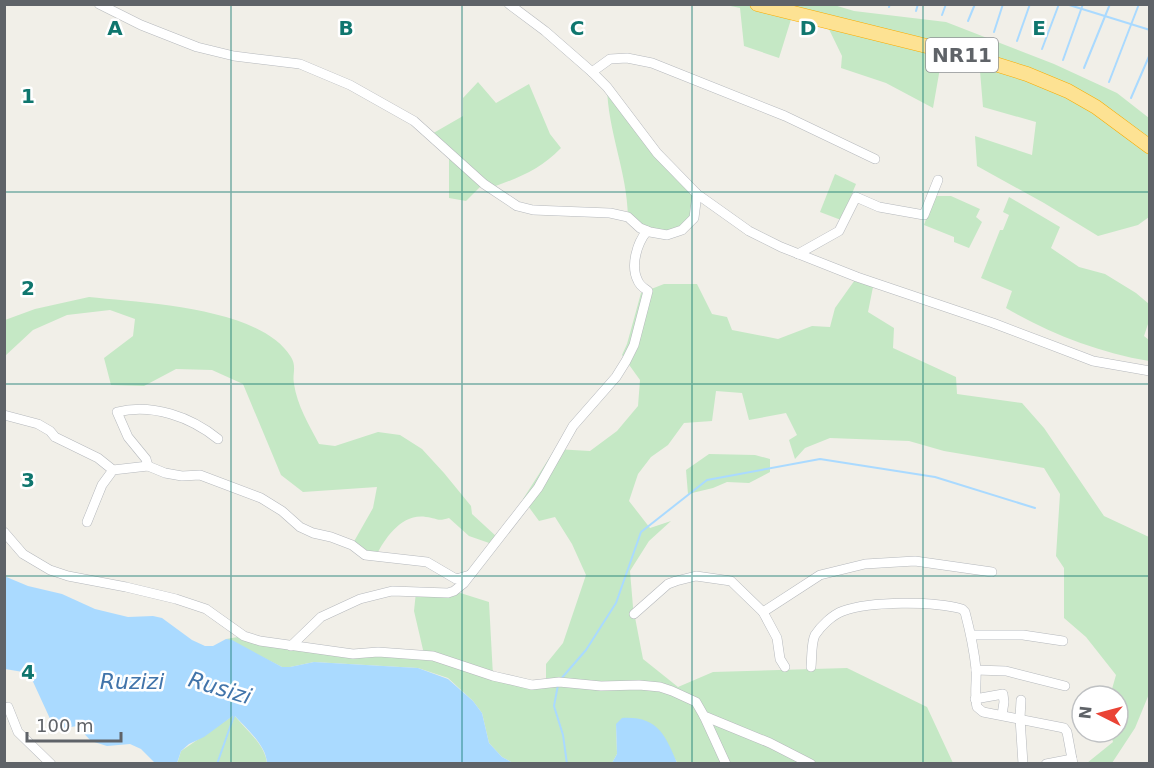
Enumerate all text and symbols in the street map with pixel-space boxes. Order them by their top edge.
text: A [107,16,123,40]
text: B [338,16,354,40]
text: C [570,16,584,40]
text: D [800,16,816,40]
text: E [1032,16,1046,40]
road number: NR11 [926,38,998,72]
text: 1 [21,84,35,108]
text: 2 [21,276,35,300]
text: 3 [21,468,35,492]
text: 4 [21,660,35,684]
water label: Rusizi [186,667,254,709]
water label: Ruzizi [100,669,164,694]
north arrow [1070,684,1130,744]
scale bar [27,705,122,743]
text: N [1075,705,1096,720]
text: 100 m [36,715,94,736]

